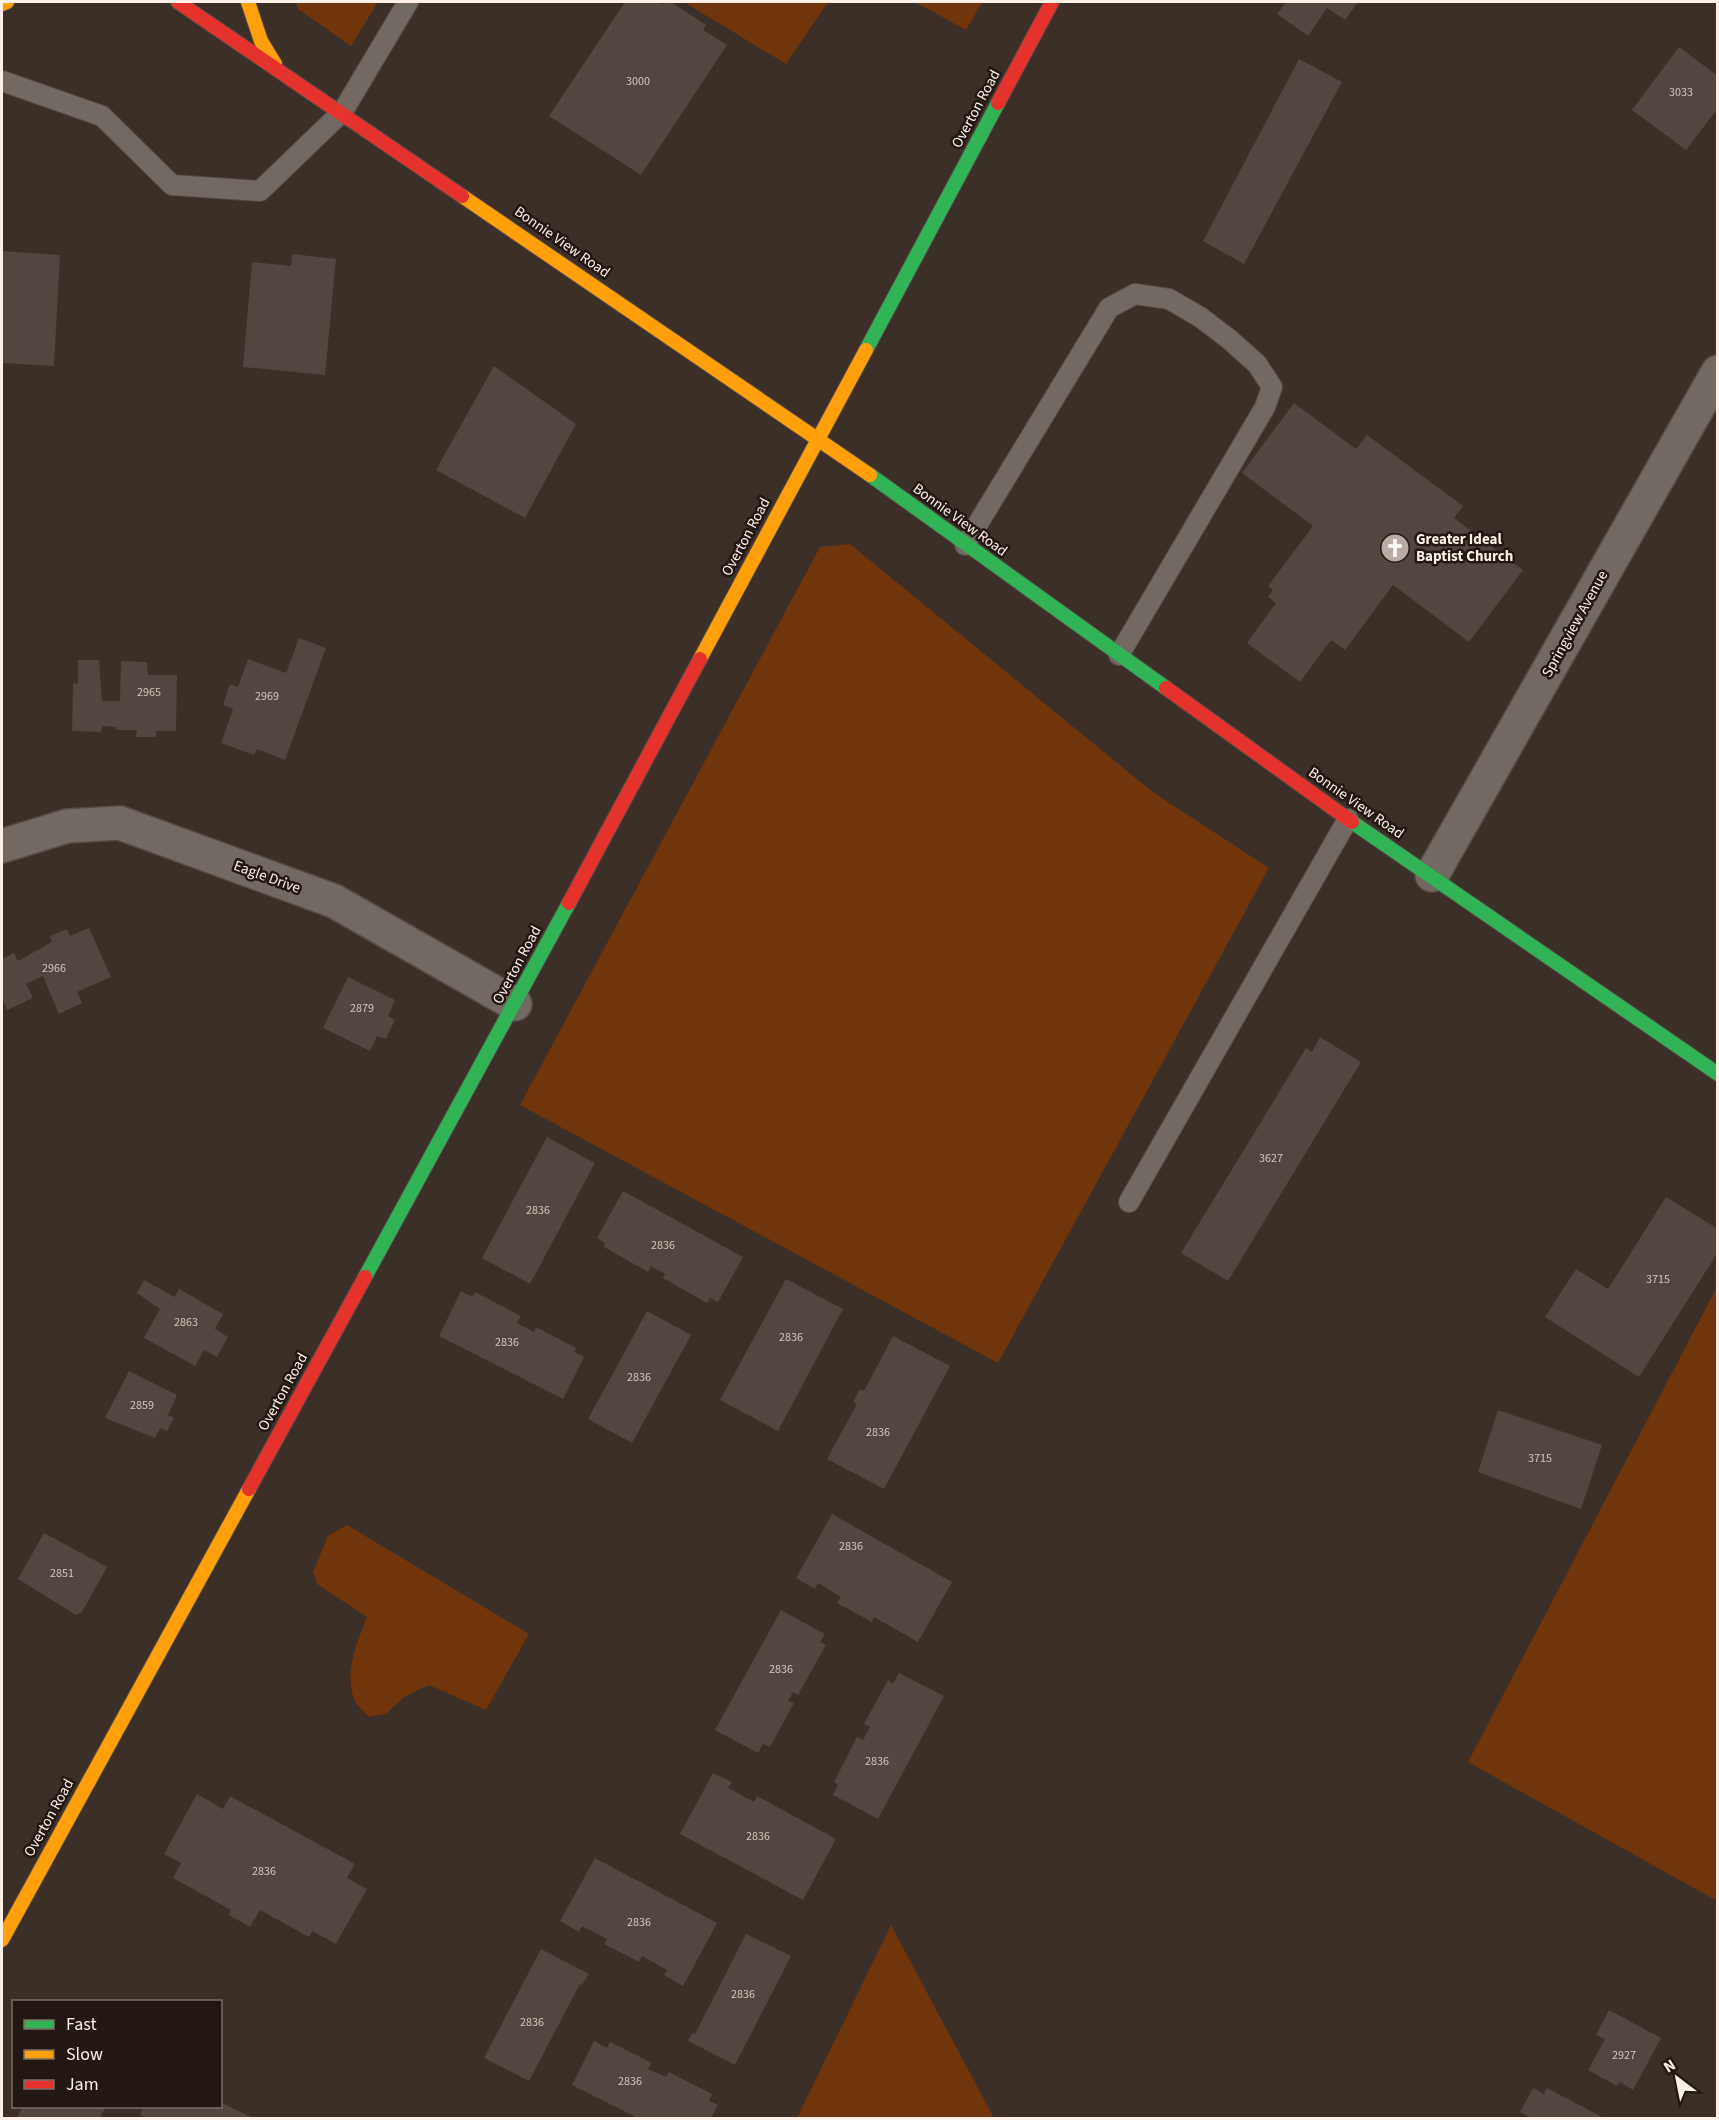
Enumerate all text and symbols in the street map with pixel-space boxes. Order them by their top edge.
street label: Overton Road [947,66,1005,152]
house number: 3000 [626,73,650,90]
house number: 3033 [1669,84,1693,101]
street label: Bonnie View Road [510,201,614,283]
street label: Bonnie View Road [908,478,1012,562]
street label: Overton Road [717,494,775,580]
place label: Greater Ideal Baptist Church [1416,529,1513,567]
church icon: Greater Ideal Baptist Church [1379,532,1411,564]
street label: Springview Avenue [1537,567,1613,681]
house number: 2965 [137,684,161,701]
house number: 2969 [255,688,279,705]
street label: Bonnie View Road [1304,762,1408,844]
street label: Eagle Drive [231,855,303,899]
street label: Overton Road [488,922,546,1008]
house number: 2966 [42,960,66,977]
house number: 2879 [350,1000,374,1017]
house number: 3627 [1259,1150,1283,1167]
house number: 2836 [526,1202,550,1219]
house number: 2836 [651,1237,675,1254]
house number: 3715 [1646,1271,1670,1288]
house number: 2863 [174,1314,198,1331]
house number: 2836 [779,1329,803,1346]
house number: 2836 [495,1334,519,1351]
street label: Overton Road [253,1349,313,1435]
house number: 2836 [627,1369,651,1386]
house number: 2859 [130,1397,154,1414]
house number: 2836 [866,1424,890,1441]
house number: 3715 [1528,1450,1552,1467]
house number: 2836 [839,1538,863,1555]
house number: 2851 [50,1565,74,1582]
house number: 2836 [769,1661,793,1678]
house number: 2836 [865,1753,889,1770]
street label: Overton Road [19,1775,79,1861]
house number: 2836 [746,1828,770,1845]
house number: 2836 [252,1863,276,1880]
house number: 2836 [627,1914,651,1931]
house number: 2836 [731,1986,755,2003]
legend [12,2000,222,2108]
text: Fast [66,2012,97,2037]
house number: 2836 [520,2014,544,2031]
text: Slow [66,2042,103,2067]
house number: 2927 [1612,2047,1636,2064]
north arrow [1647,2048,1707,2108]
text: N [1659,2054,1680,2078]
text: Jam [66,2072,99,2097]
house number: 2836 [618,2073,642,2090]

